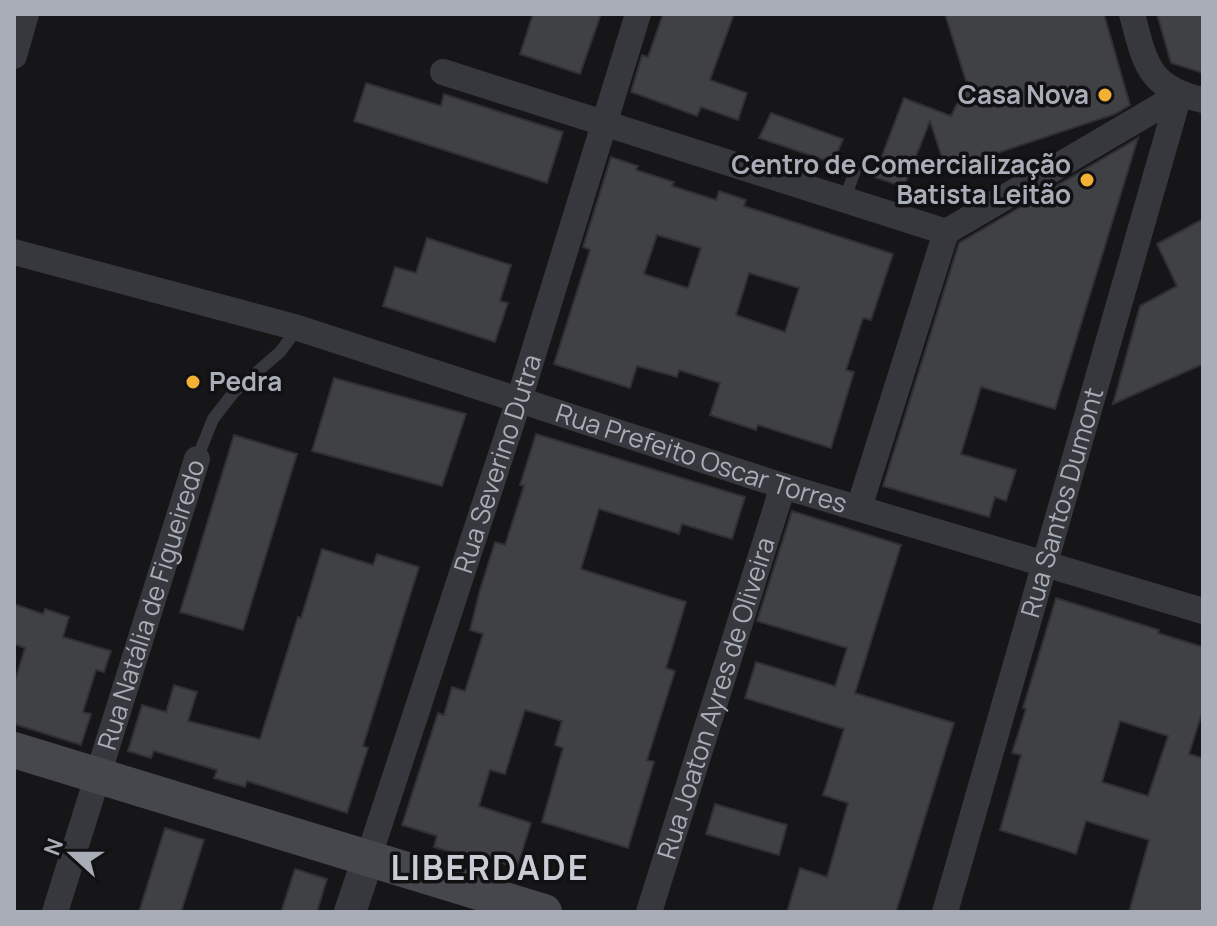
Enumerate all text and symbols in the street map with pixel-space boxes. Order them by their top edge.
place label: Casa Nova [958,76,1089,112]
marker: Casa Nova [1096,86,1114,104]
place label: Centro de Comercialização Batista Leitão [731,146,1071,212]
marker: Centro de Comercialização Batista Leitão [1078,171,1096,189]
street label: Rua Severino Dutra [444,350,549,578]
place label: Pedra [209,363,282,399]
marker: Pedra [184,373,202,391]
street label: Rua Santos Dumont [1011,383,1111,621]
street label: Rua Prefeito Oscar Torres [551,394,852,521]
street label: Rua Natália de Figueiredo [88,455,213,754]
street label: Rua Joaton Ayres de Oliveira [648,533,783,863]
north arrow [32,814,112,894]
text: N [36,834,70,860]
district label: LIBERDADE [390,844,590,890]

